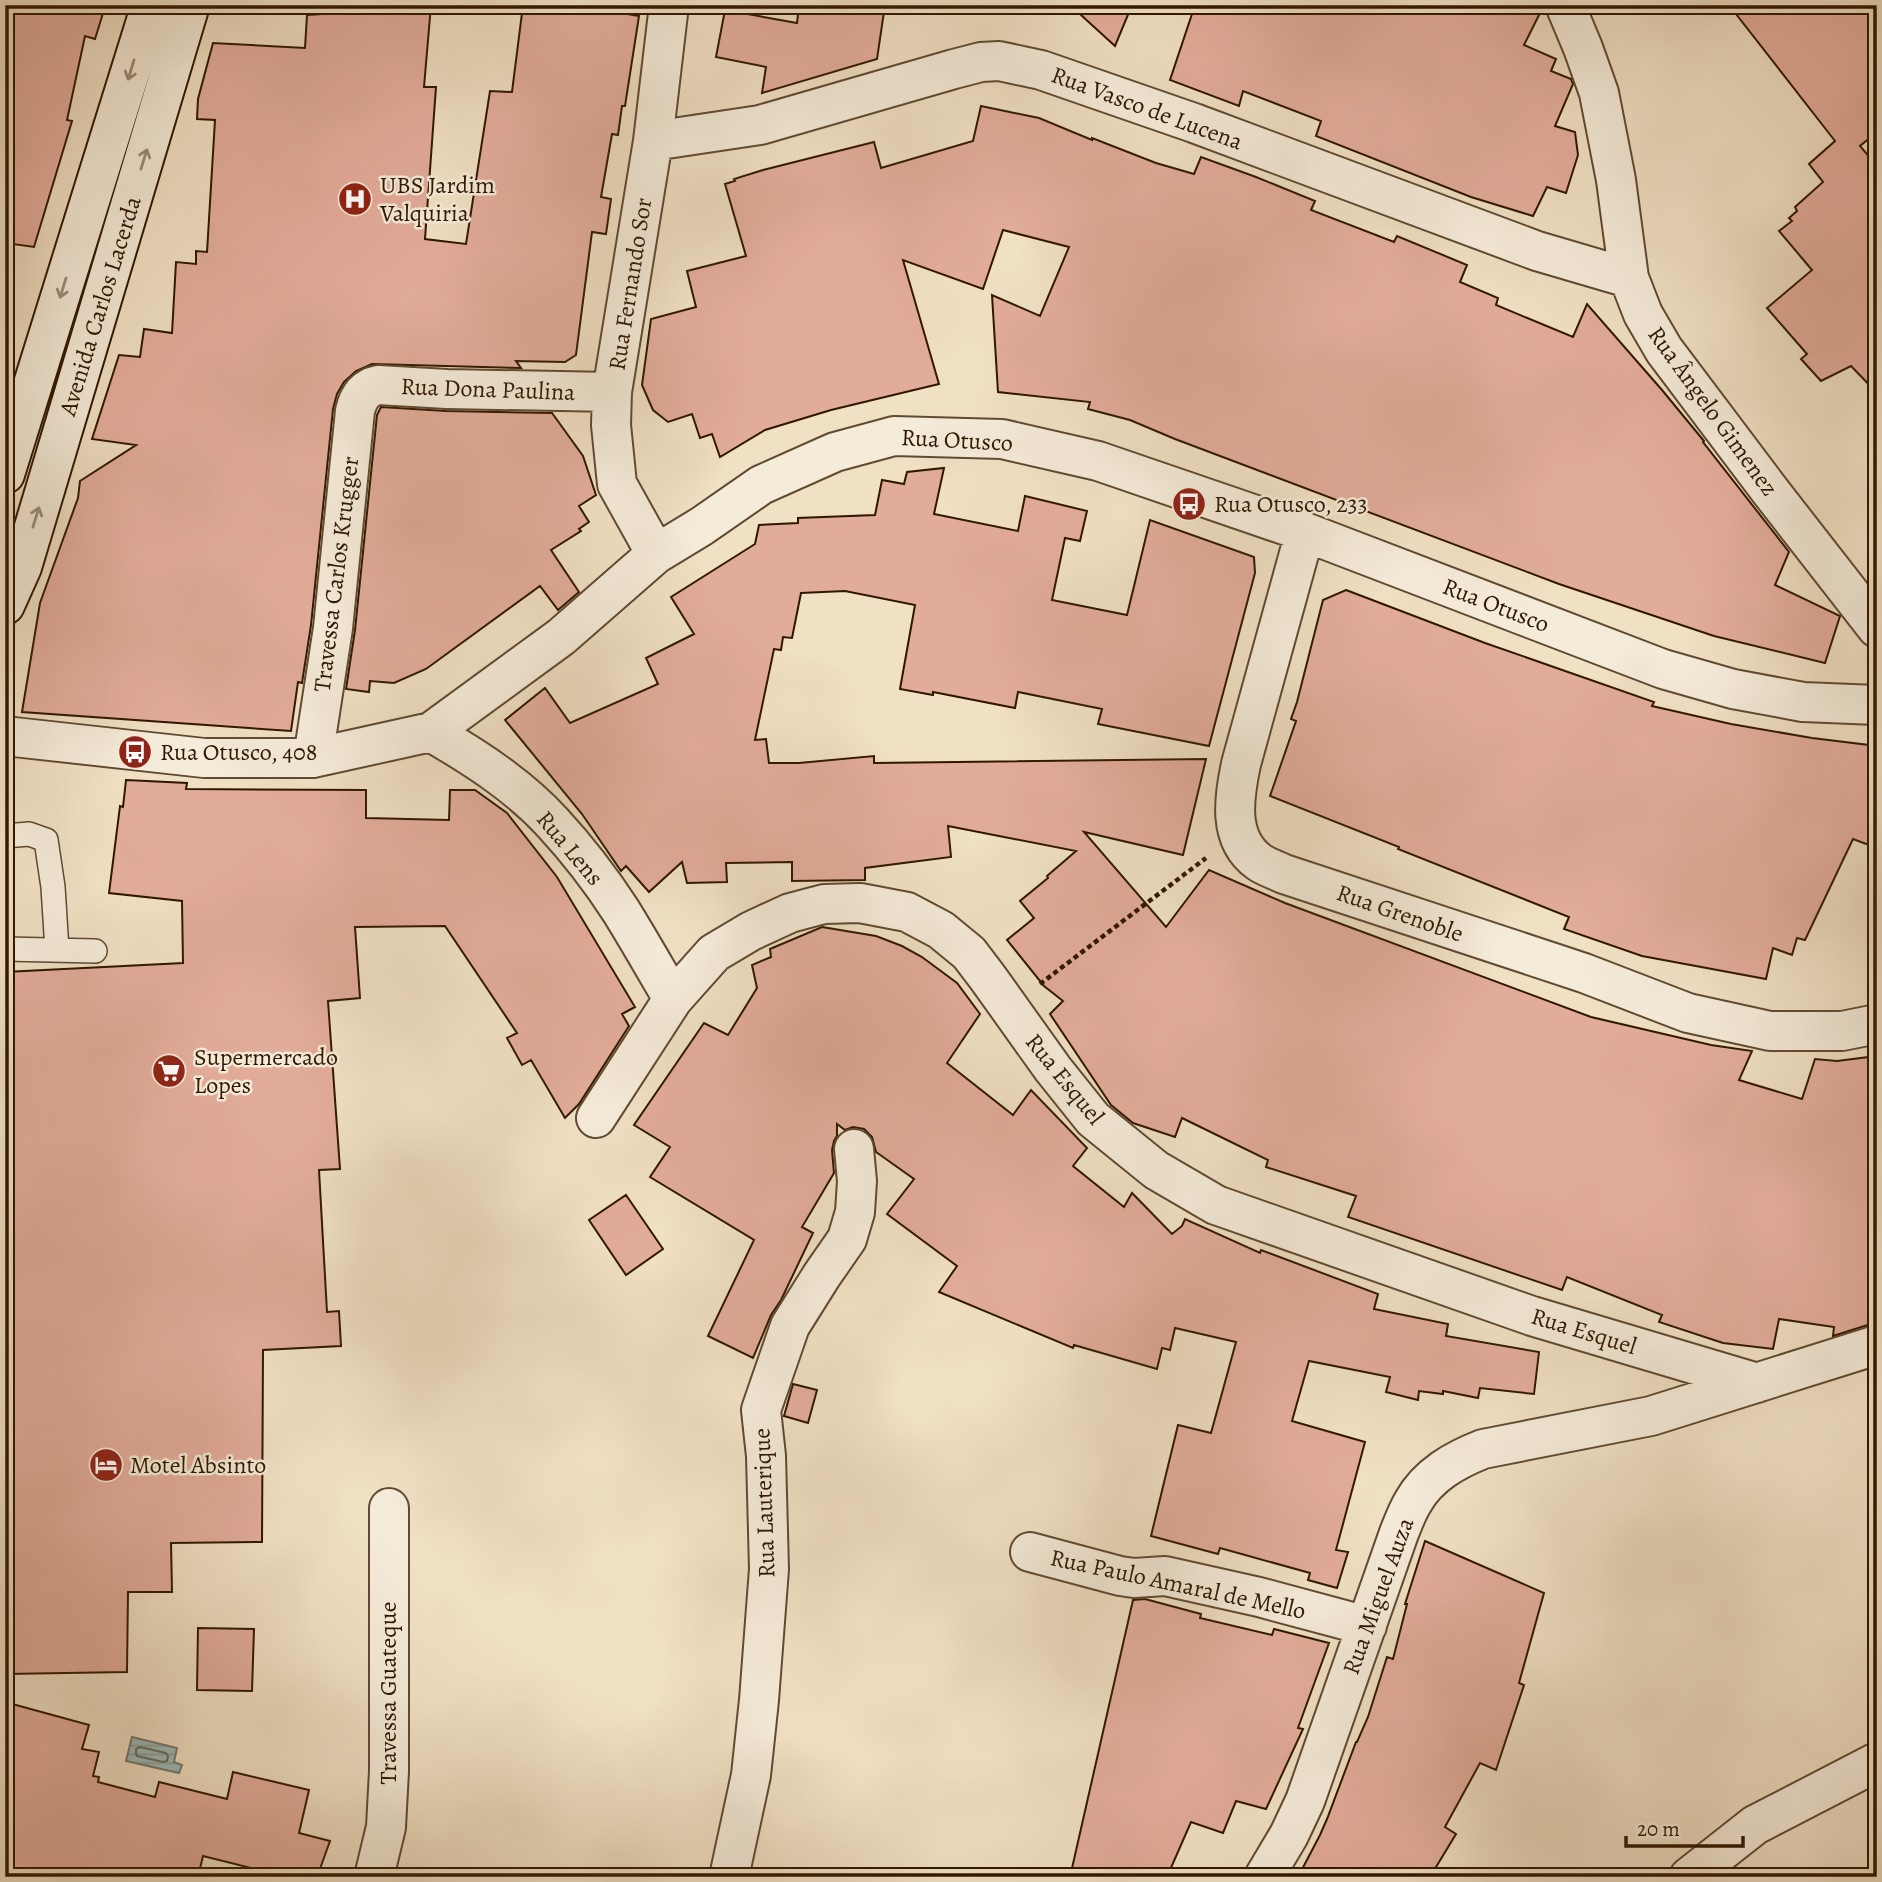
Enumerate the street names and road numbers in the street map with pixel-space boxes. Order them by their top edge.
street label: Rua Vasco de Lucena [1047,59,1248,158]
street label: Avenida Carlos Lacerda [51,192,149,421]
street label: Rua Fernando Sor [601,195,659,373]
street label: Rua Ângelo Gimenez [1640,320,1786,502]
street label: Rua Dona Paulina [400,370,577,408]
street label: Rua Otusco [900,421,1014,459]
street label: Travessa Carlos Krugger [306,454,366,694]
street label: Rua Otusco [1438,570,1554,640]
street label: Rua Lens [529,804,611,892]
street label: Rua Grenoble [1332,876,1468,950]
street label: Rua Esquel [1018,1027,1112,1131]
street label: Rua Esquel [1527,1300,1641,1362]
street label: Rua Lauterique [745,1428,783,1578]
street label: Rua Miguel Auza [1335,1512,1421,1679]
street label: Rua Paulo Amaral de Mello [1047,1541,1309,1627]
street label: Travessa Guateque [372,1602,404,1784]

